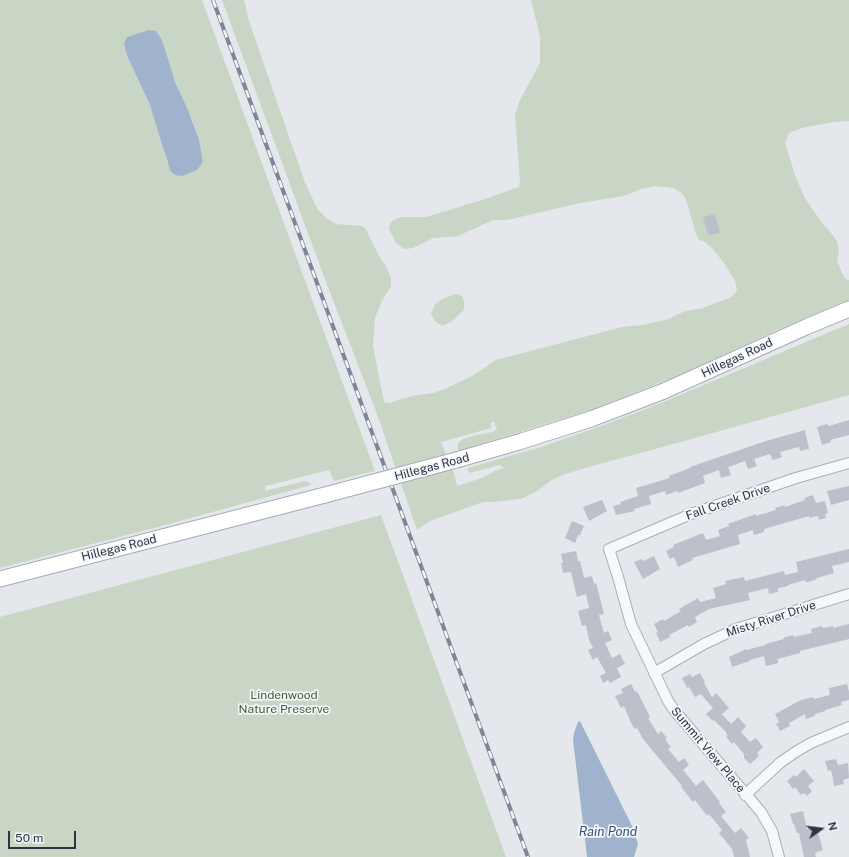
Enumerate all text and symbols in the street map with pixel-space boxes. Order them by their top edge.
street label: Hillegas Road [699,335,775,381]
street label: Hillegas Road [393,450,471,484]
street label: Fall Creek Drive [684,481,772,523]
street label: Hillegas Road [80,532,158,564]
street label: Misty River Drive [724,598,818,640]
park label: Lindenwood Nature Preserve [239,688,329,716]
street label: Summit View Place [668,704,748,796]
north arrow [801,809,841,849]
text: N [826,820,840,832]
scale bar [10,823,78,849]
water label: Rain Pond [579,824,637,840]
text: 50 m [15,831,43,845]

